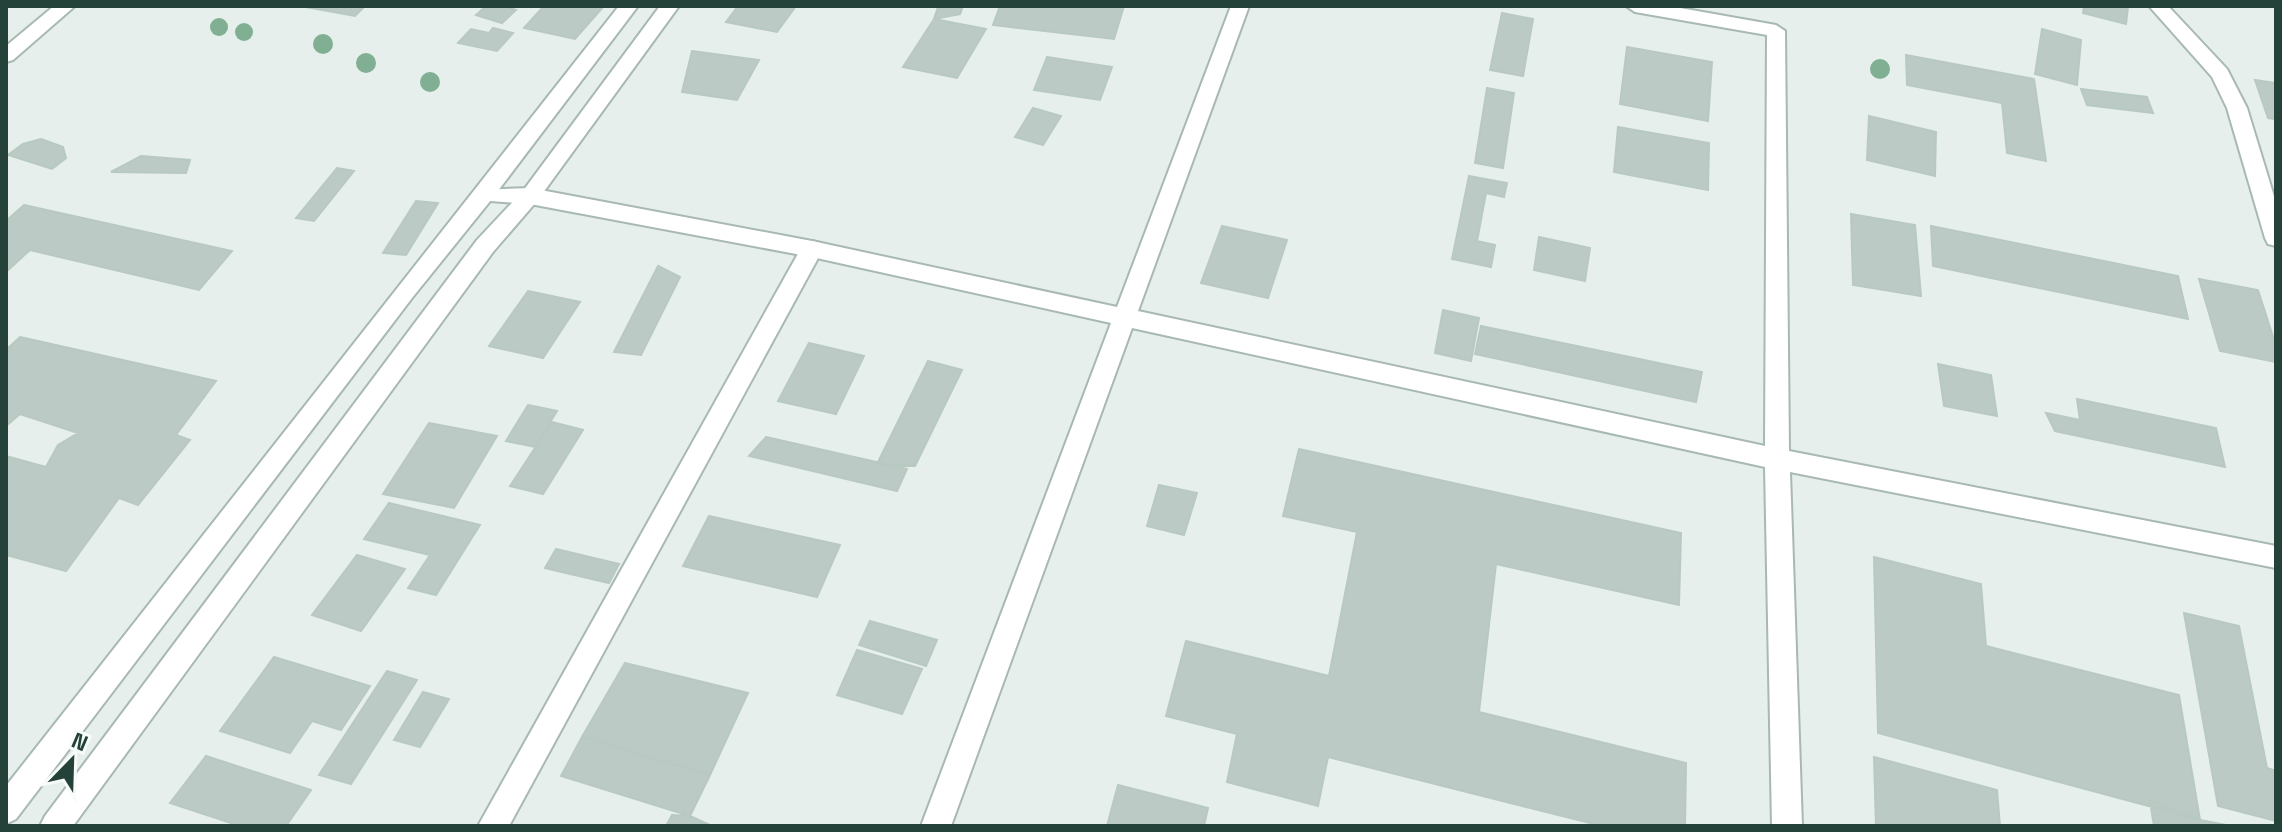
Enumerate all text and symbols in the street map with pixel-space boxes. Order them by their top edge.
north arrow [32,720,112,800]
text: N [68,726,92,757]

